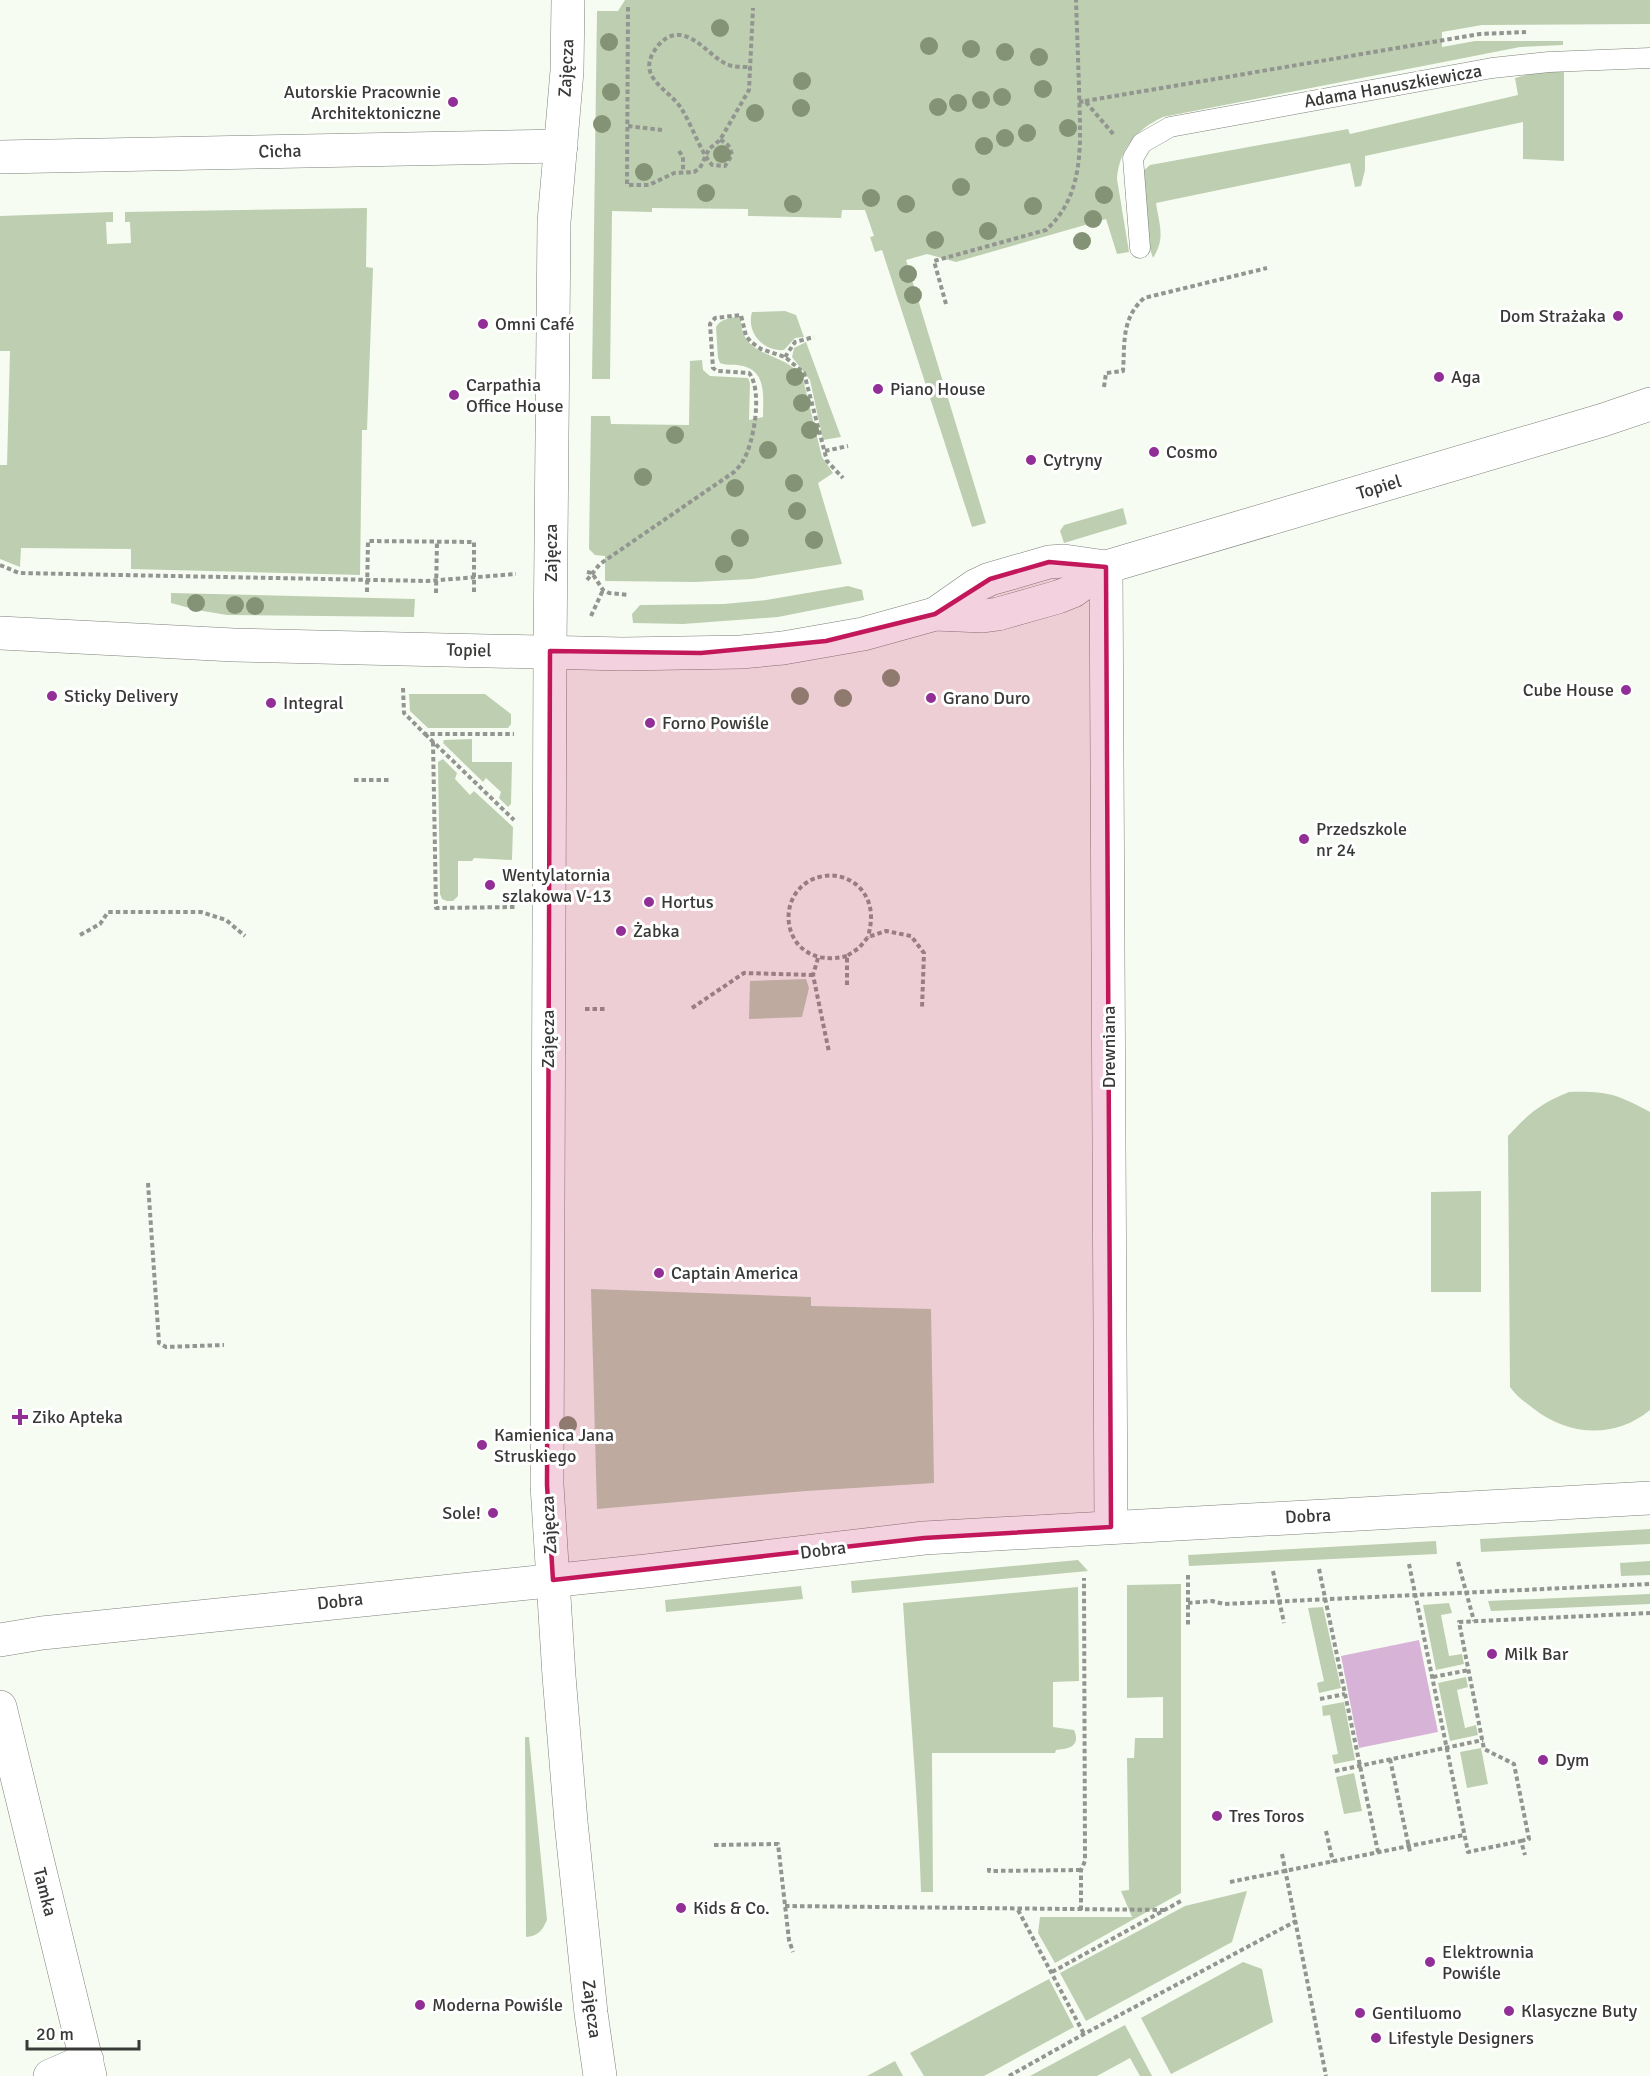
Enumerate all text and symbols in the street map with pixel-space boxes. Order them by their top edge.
street label: Zajęcza [553,38,579,98]
street label: Adama Hanuszkiewicza [1302,60,1484,112]
place label: Autorskie Pracownie Architektoniczne [284,81,441,124]
marker: Autorskie Pracownie Architektoniczne [446,95,460,109]
street label: Cicha [258,140,302,162]
place label: Dom Strażaka [1499,305,1606,327]
marker: Dom Strażaka [1611,309,1625,323]
place label: Omni Café [495,313,575,335]
marker: Omni Café [476,317,490,331]
place label: Aga [1451,366,1481,388]
marker: Aga [1432,370,1446,384]
place label: Carpathia Office House [466,374,563,417]
place label: Piano House [890,378,986,400]
marker: Piano House [871,382,885,396]
marker: Carpathia Office House [447,388,461,402]
place label: Cosmo [1166,441,1218,463]
marker: Cosmo [1147,445,1161,459]
place label: Cytryny [1043,449,1103,471]
marker: Cytryny [1024,453,1038,467]
street label: Topiel [1354,470,1404,504]
street label: Zajęcza [540,524,562,582]
street label: Topiel [446,639,492,661]
place label: Cube House [1523,679,1614,701]
marker: Cube House [1619,683,1633,697]
place label: Sticky Delivery [64,685,179,707]
place label: Grano Duro [943,687,1031,709]
marker: Sticky Delivery [45,689,59,703]
marker: Grano Duro [924,691,938,705]
place label: Integral [283,692,344,714]
marker: Integral [264,696,278,710]
place label: Forno Powiśle [662,712,769,734]
marker: Forno Powiśle [643,716,657,730]
place label: Przedszkole nr 24 [1316,818,1407,861]
marker: Przedszkole nr 24 [1297,832,1311,846]
place label: Wentylatornia szlakowa V-13 [502,864,612,907]
marker: Wentylatornia szlakowa V-13 [483,878,497,892]
place label: Hortus [661,891,714,913]
marker: Hortus [642,895,656,909]
place label: Żabka [633,920,680,942]
marker: Żabka [614,924,628,938]
street label: Drewniana [1098,1006,1120,1088]
street label: Zajęcza [537,1010,559,1068]
place label: Captain America [671,1262,798,1284]
marker: Captain America [652,1266,666,1280]
place label: Ziko Apteka [32,1406,123,1428]
marker: Ziko Apteka [13,1410,27,1424]
place label: Kamienica Jana Struskiego [494,1424,614,1467]
marker: Kamienica Jana Struskiego [475,1438,489,1452]
street label: Zajęcza [536,1495,562,1555]
place label: Sole! [442,1502,481,1524]
street label: Dobra [1284,1504,1332,1528]
marker: Sole! [486,1506,500,1520]
street label: Dobra [799,1536,847,1564]
street label: Dobra [316,1588,364,1614]
place label: Milk Bar [1504,1643,1569,1665]
marker: Milk Bar [1485,1647,1499,1661]
place label: Dym [1555,1749,1589,1771]
marker: Dym [1536,1753,1550,1767]
place label: Tres Toros [1229,1805,1304,1827]
marker: Tres Toros [1210,1809,1224,1823]
street label: Tamka [28,1865,62,1919]
place label: Kids & Co. [693,1897,770,1919]
marker: Kids & Co. [674,1901,688,1915]
place label: Elektrownia Powiśle [1442,1941,1534,1984]
marker: Elektrownia Powiśle [1423,1955,1437,1969]
street label: Zajęcza [578,1979,606,2039]
place label: Moderna Powiśle [432,1994,563,2016]
marker: Moderna Powiśle [413,1998,427,2012]
place label: Klasyczne Buty [1521,2000,1638,2022]
place label: Gentiluomo [1372,2002,1462,2024]
marker: Klasyczne Buty [1502,2004,1516,2018]
marker: Gentiluomo [1353,2006,1367,2020]
scale bar [27,2013,140,2051]
text: 20 m [36,2023,74,2045]
place label: Lifestyle Designers [1388,2027,1534,2049]
marker: Lifestyle Designers [1369,2031,1383,2045]

